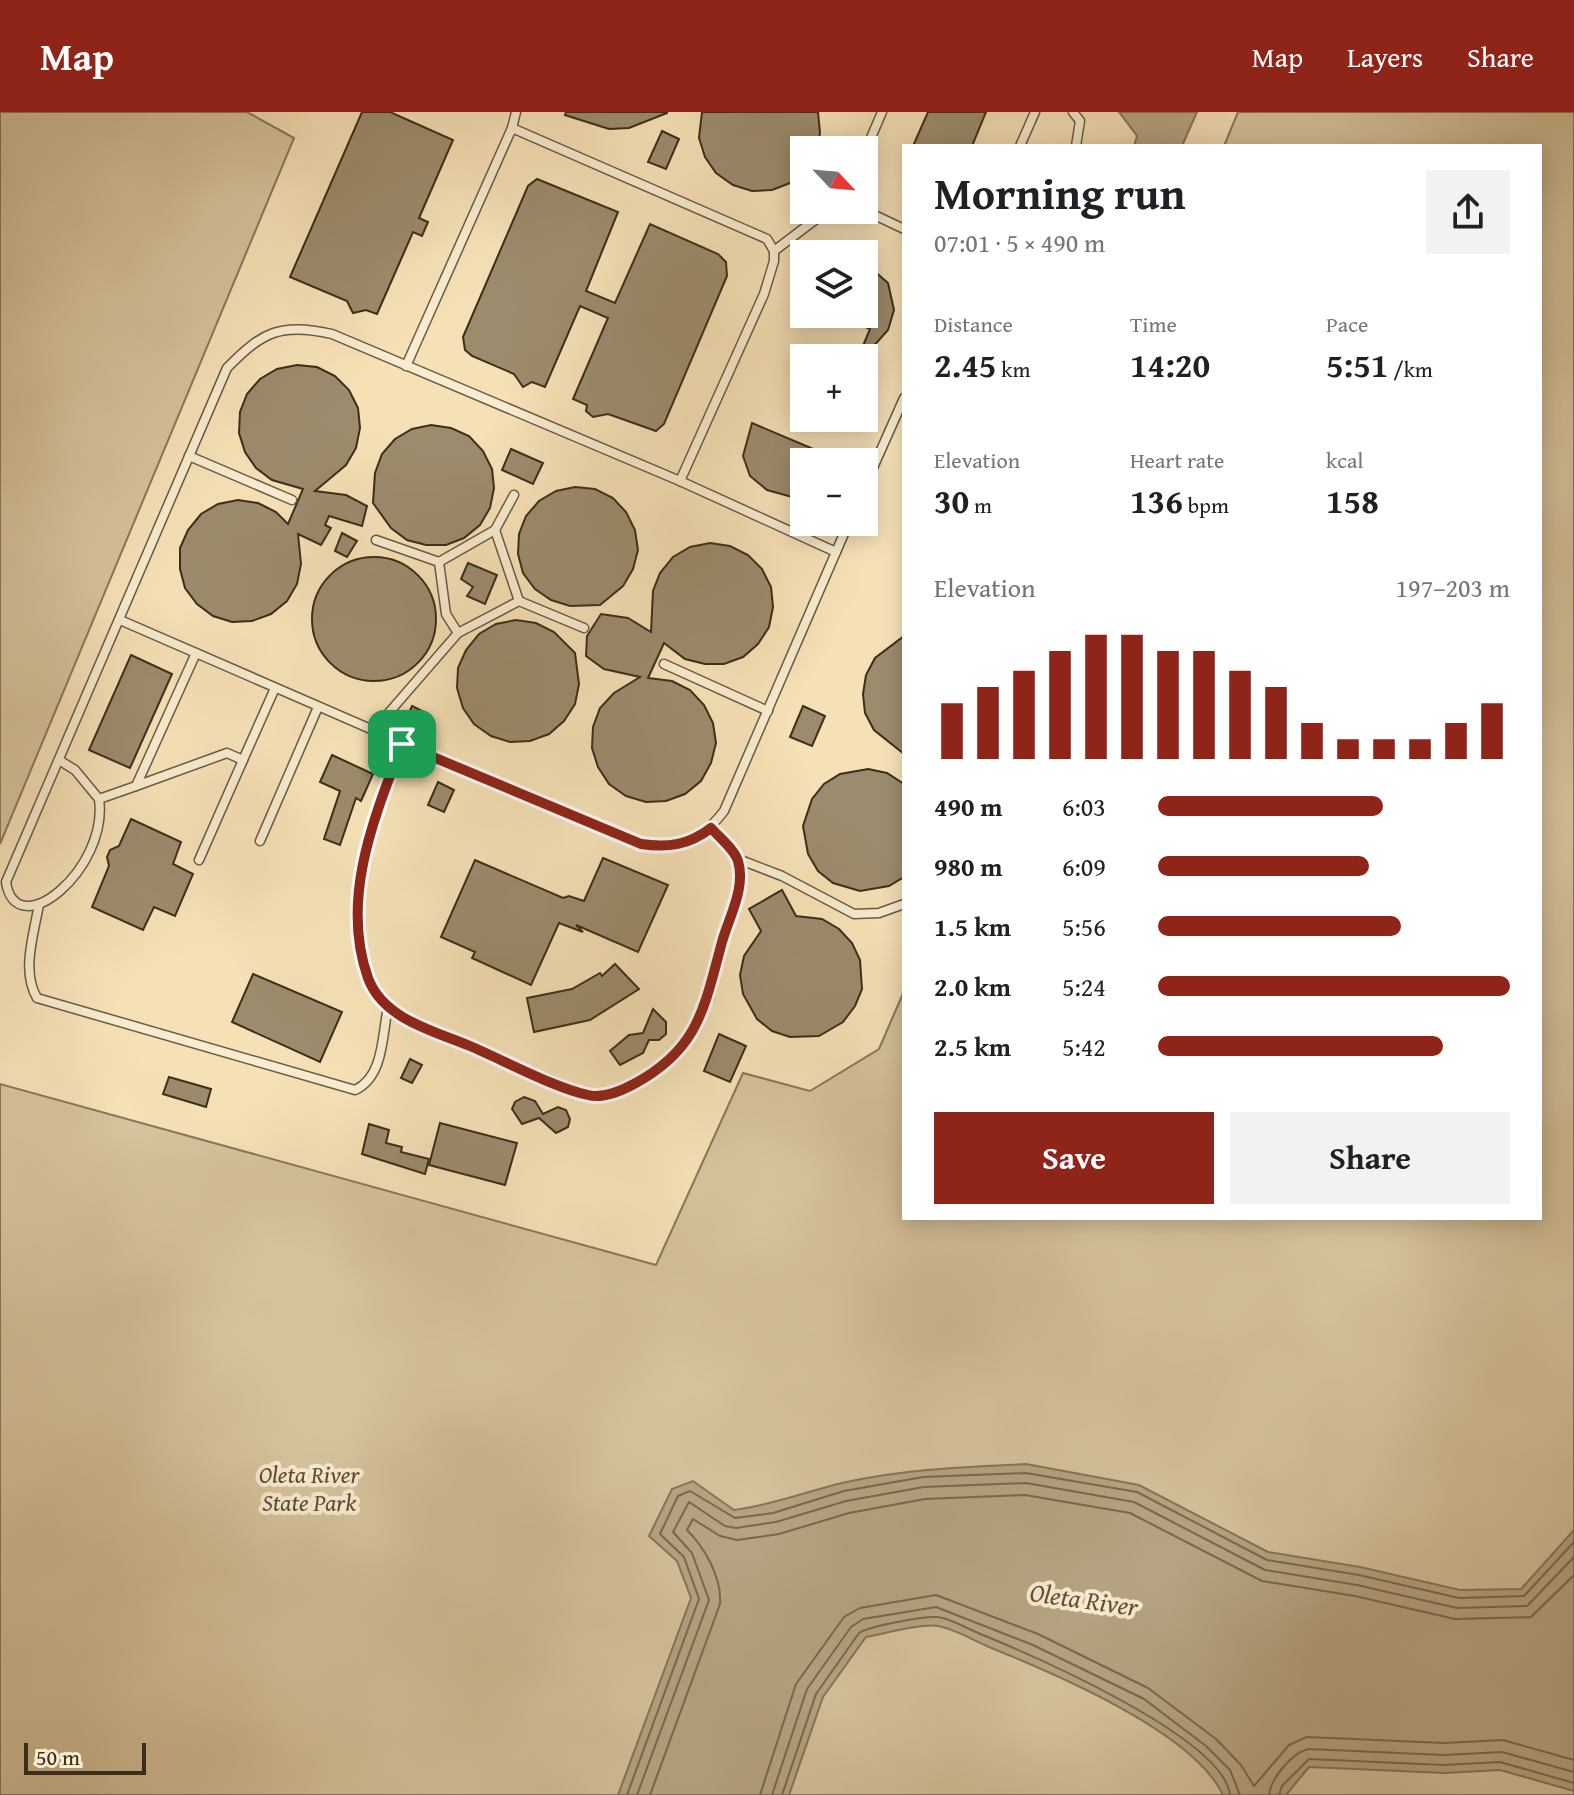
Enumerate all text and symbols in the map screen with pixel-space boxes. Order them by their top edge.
text: Map [40,28,114,84]
text: Map [1252,36,1303,77]
text: Layers [1347,36,1423,77]
text: Share [1467,36,1534,77]
north arrow [790,136,878,224]
map controls [790,136,878,536]
text: Morning run [934,161,1185,225]
button: share [1426,170,1510,254]
text: 07:01 · 5 × 490 m [934,223,1105,262]
button: layers [790,240,878,328]
text: Distance [934,308,1013,340]
text: Time [1130,308,1177,340]
text: Pace [1326,308,1368,340]
text: 2.45 [934,340,996,389]
text: 14:20 [1130,340,1210,389]
text: 5:51 [1326,340,1388,389]
button: + [790,344,878,432]
text: km [996,353,1030,385]
text: /km [1388,353,1433,385]
text: Elevation [934,444,1020,476]
text: Heart rate [1130,444,1224,476]
text: kcal [1326,444,1364,476]
button: − [790,448,878,536]
text: 30 [934,476,969,525]
text: 136 [1130,476,1183,525]
text: 158 [1326,476,1379,525]
text: m [969,489,992,521]
text: bpm [1183,489,1229,521]
text: Elevation [934,568,1036,607]
text: 197–203 m [1396,568,1510,607]
pin [368,710,436,778]
icon: arrive [380,722,424,766]
text: 490 m [934,787,1002,826]
text: 6:03 [1062,787,1106,826]
text: 980 m [934,847,1002,886]
text: 6:09 [1062,847,1106,886]
text: 1.5 km [934,907,1011,946]
text: 5:56 [1062,907,1106,946]
text: 2.0 km [934,967,1011,1006]
text: 5:24 [1062,967,1106,1006]
text: 2.5 km [934,1027,1011,1066]
text: 5:42 [1062,1027,1106,1066]
button: Save [934,1112,1214,1204]
button: Share [1230,1112,1510,1204]
park label: Oleta River State Park [259,1457,360,1520]
water label: Oleta River [1027,1572,1142,1626]
scale bar [24,1739,146,1775]
text: 50 m [36,1741,80,1773]

